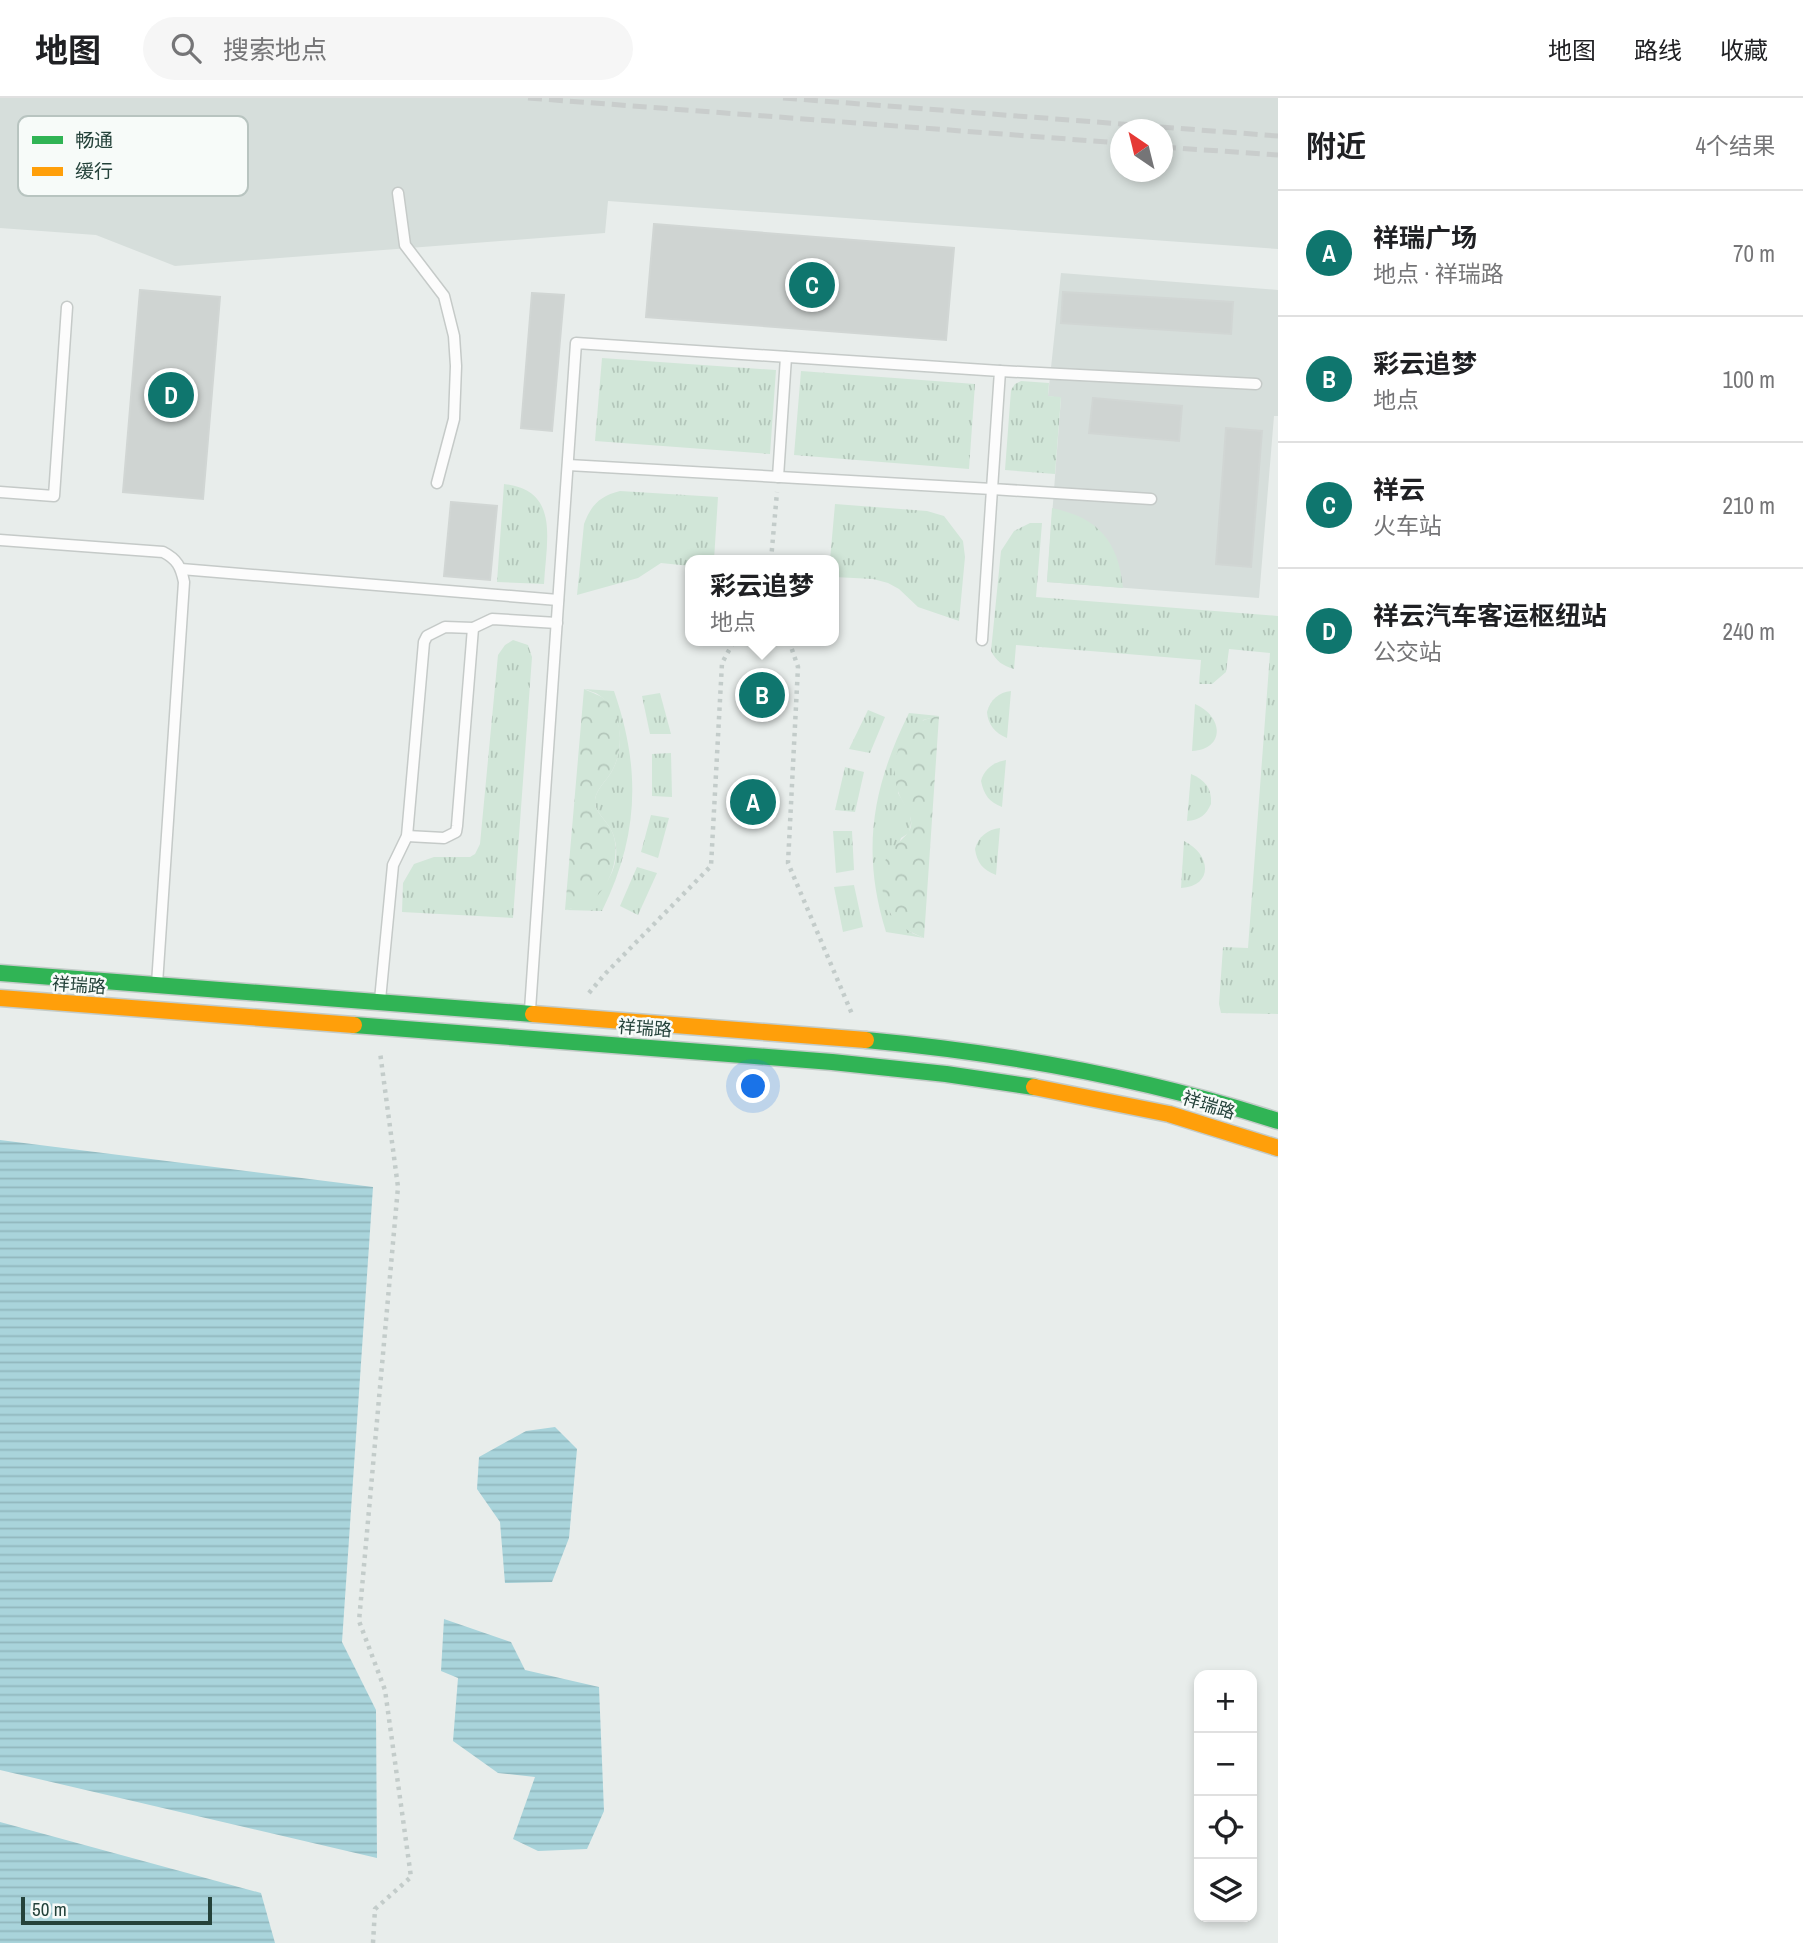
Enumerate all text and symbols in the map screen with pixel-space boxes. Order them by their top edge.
search box [143,17,633,80]
text: 地图 [35,28,101,72]
icon: search [167,29,205,67]
text: 搜索地点 [223,32,327,67]
text: 地图 [1548,34,1596,66]
text: 路线 [1634,34,1682,66]
text: 收藏 [1720,34,1768,66]
legend [18,116,248,196]
north arrow [1110,119,1173,182]
text: 附近 [1306,126,1366,166]
text: 畅通 [75,127,113,153]
text: 4个结果 [1696,130,1775,161]
text: 缓行 [75,158,113,184]
text: 祥瑞广场 [1373,220,1477,255]
text: A [1322,238,1336,269]
text: 70 m [1733,238,1775,269]
text: 地点 · 祥瑞路 [1373,258,1504,289]
pin: C [789,259,835,311]
text: 彩云追梦 [1373,346,1477,381]
text: B [1322,364,1336,395]
text: 100 m [1723,364,1775,395]
pin: D [148,369,194,421]
text: 地点 [1373,384,1419,415]
text: 祥云 [1373,472,1425,507]
text: C [1322,490,1336,521]
text: 210 m [1723,490,1775,521]
text: 火车站 [1373,510,1442,541]
popup [685,555,839,646]
text: 彩云追梦 [710,568,814,603]
text: 祥云汽车客运枢纽站 [1373,598,1607,633]
text: 地点 [710,606,756,637]
text: D [1322,616,1336,647]
text: 240 m [1723,616,1775,647]
text: 公交站 [1373,636,1442,667]
pin: B [739,669,785,721]
pin: A [730,776,776,828]
street label: 祥瑞路 [51,971,107,999]
street label: 祥瑞路 [617,1014,673,1042]
your location [736,1069,770,1103]
street label: 祥瑞路 [1180,1085,1238,1125]
map controls [1194,1670,1257,1922]
button: + [1194,1670,1257,1733]
button: − [1194,1733,1257,1796]
button: locate [1194,1796,1257,1859]
button: layers [1194,1859,1257,1922]
scale bar [21,1894,212,1926]
text: 50 m [32,1896,67,1922]

